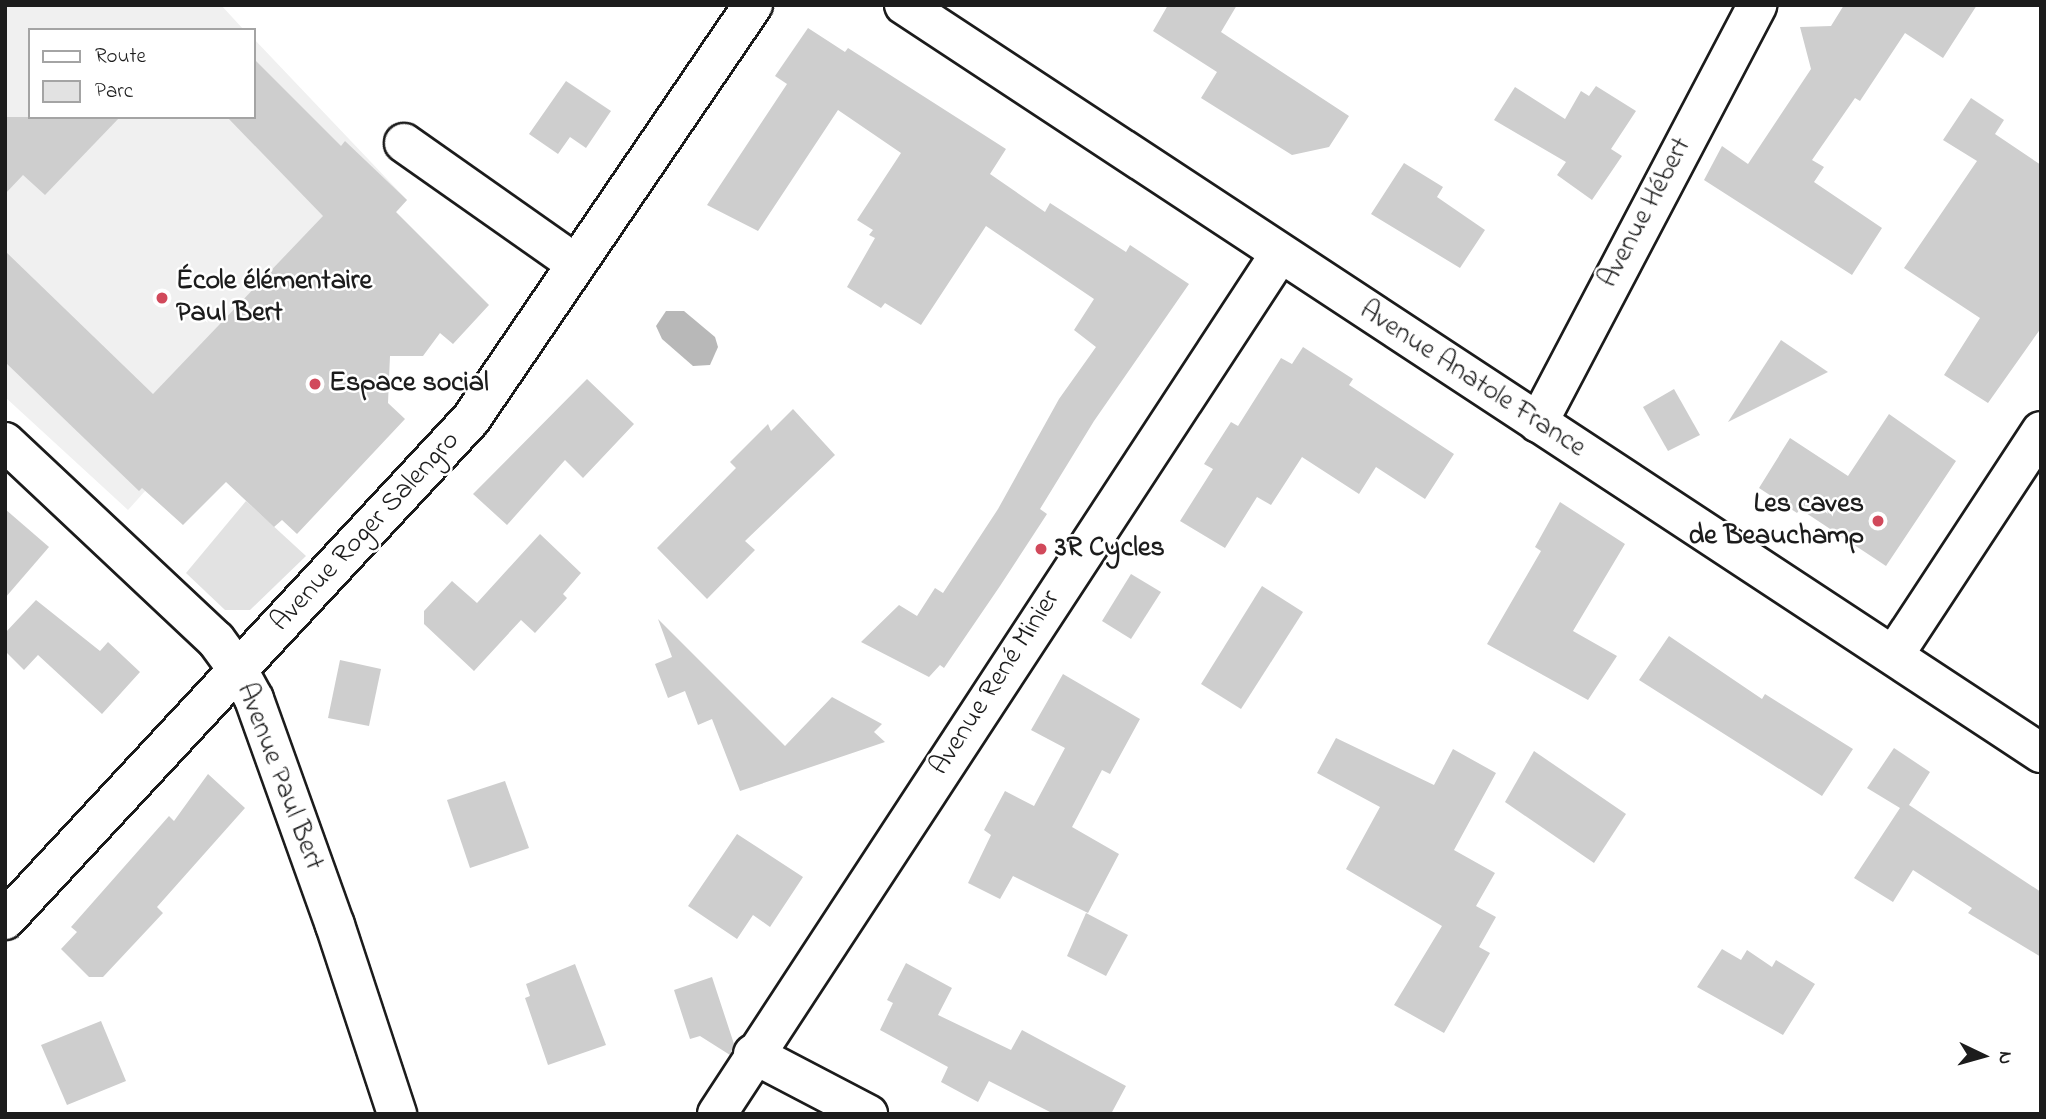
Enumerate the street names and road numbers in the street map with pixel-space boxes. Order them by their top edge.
street label: Avenue Hébert [1592,132,1700,294]
street label: Avenue Anatole France [1353,294,1591,466]
street label: Avenue Roger Salengro [265,425,467,639]
street label: Avenue René Minier [924,584,1068,782]
street label: Avenue Paul Bert [228,679,330,875]

